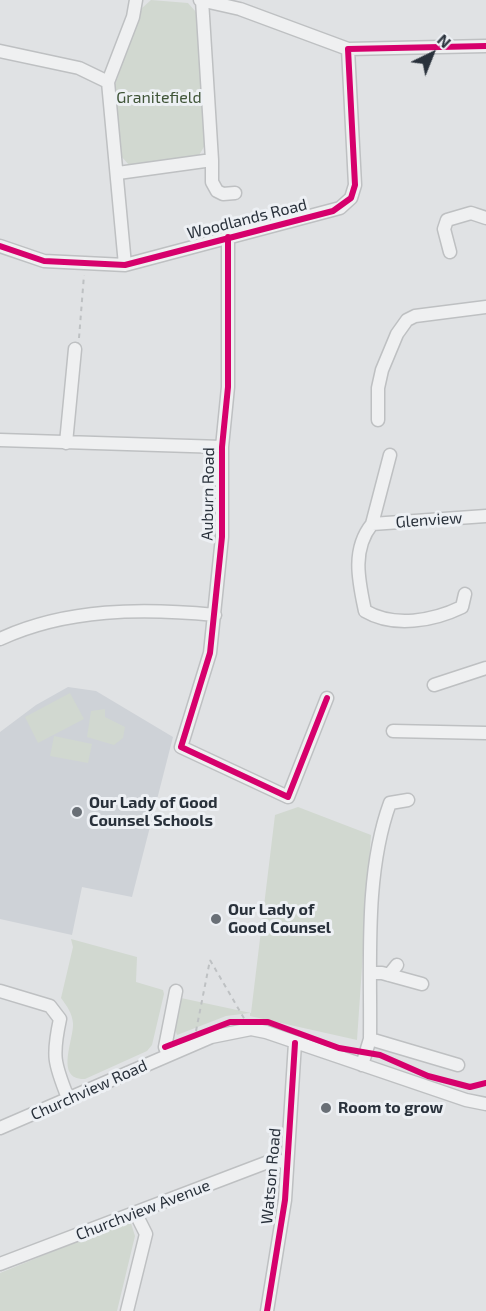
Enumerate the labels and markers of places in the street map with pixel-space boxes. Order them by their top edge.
place label: Our Lady of Good Counsel Schools [89,793,218,831]
marker: Our Lady of Good Counsel Schools [70,805,84,819]
place label: Our Lady of Good Counsel [228,900,331,938]
marker: Our Lady of Good Counsel [209,912,223,926]
place label: Room to grow [338,1098,443,1118]
marker: Room to grow [319,1101,333,1115]

